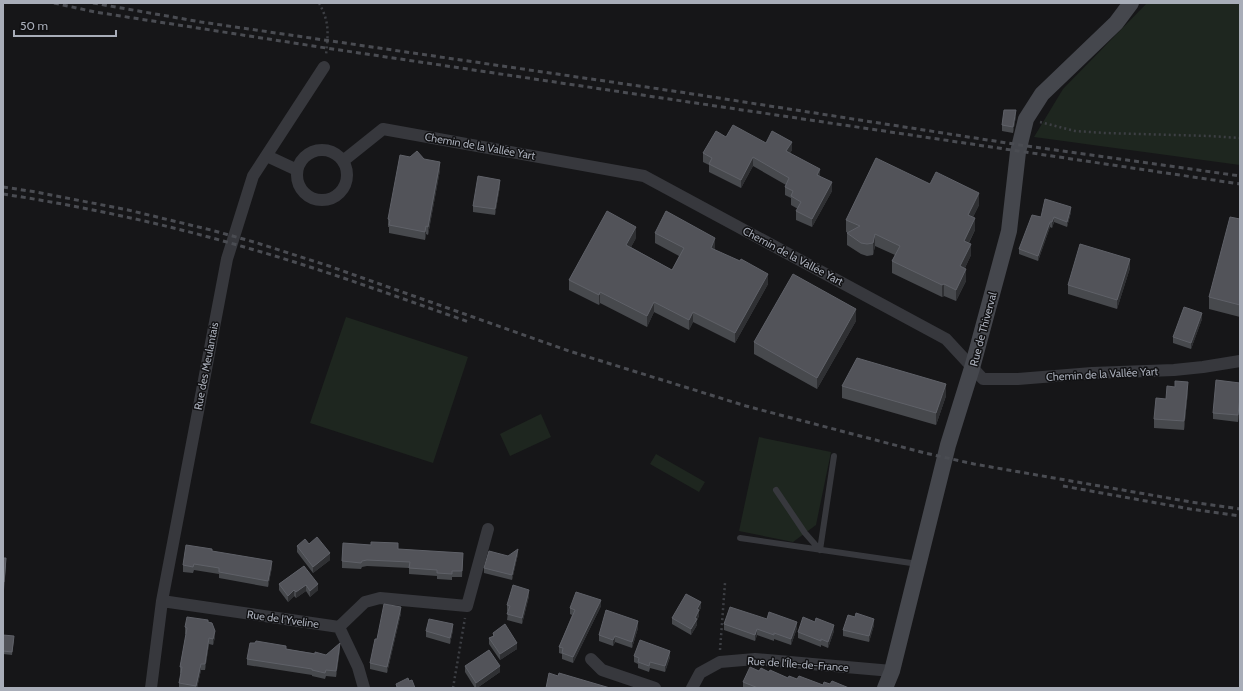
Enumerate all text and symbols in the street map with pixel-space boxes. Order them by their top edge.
scale bar [14,12,116,38]
text: 50 m [20,18,48,33]
street label: Chemin de la Vallée Yart [424,129,537,163]
street label: Chemin de la Vallée Yart [740,224,846,289]
street label: Rue de Thiverval [966,290,1000,368]
street label: Rue des Meulantais [191,320,221,411]
street label: Chemin de la Vallée Yart [1046,364,1159,384]
street label: Rue de l'Yveline [246,607,320,631]
street label: Rue de l'Île-de-France [747,653,850,675]

